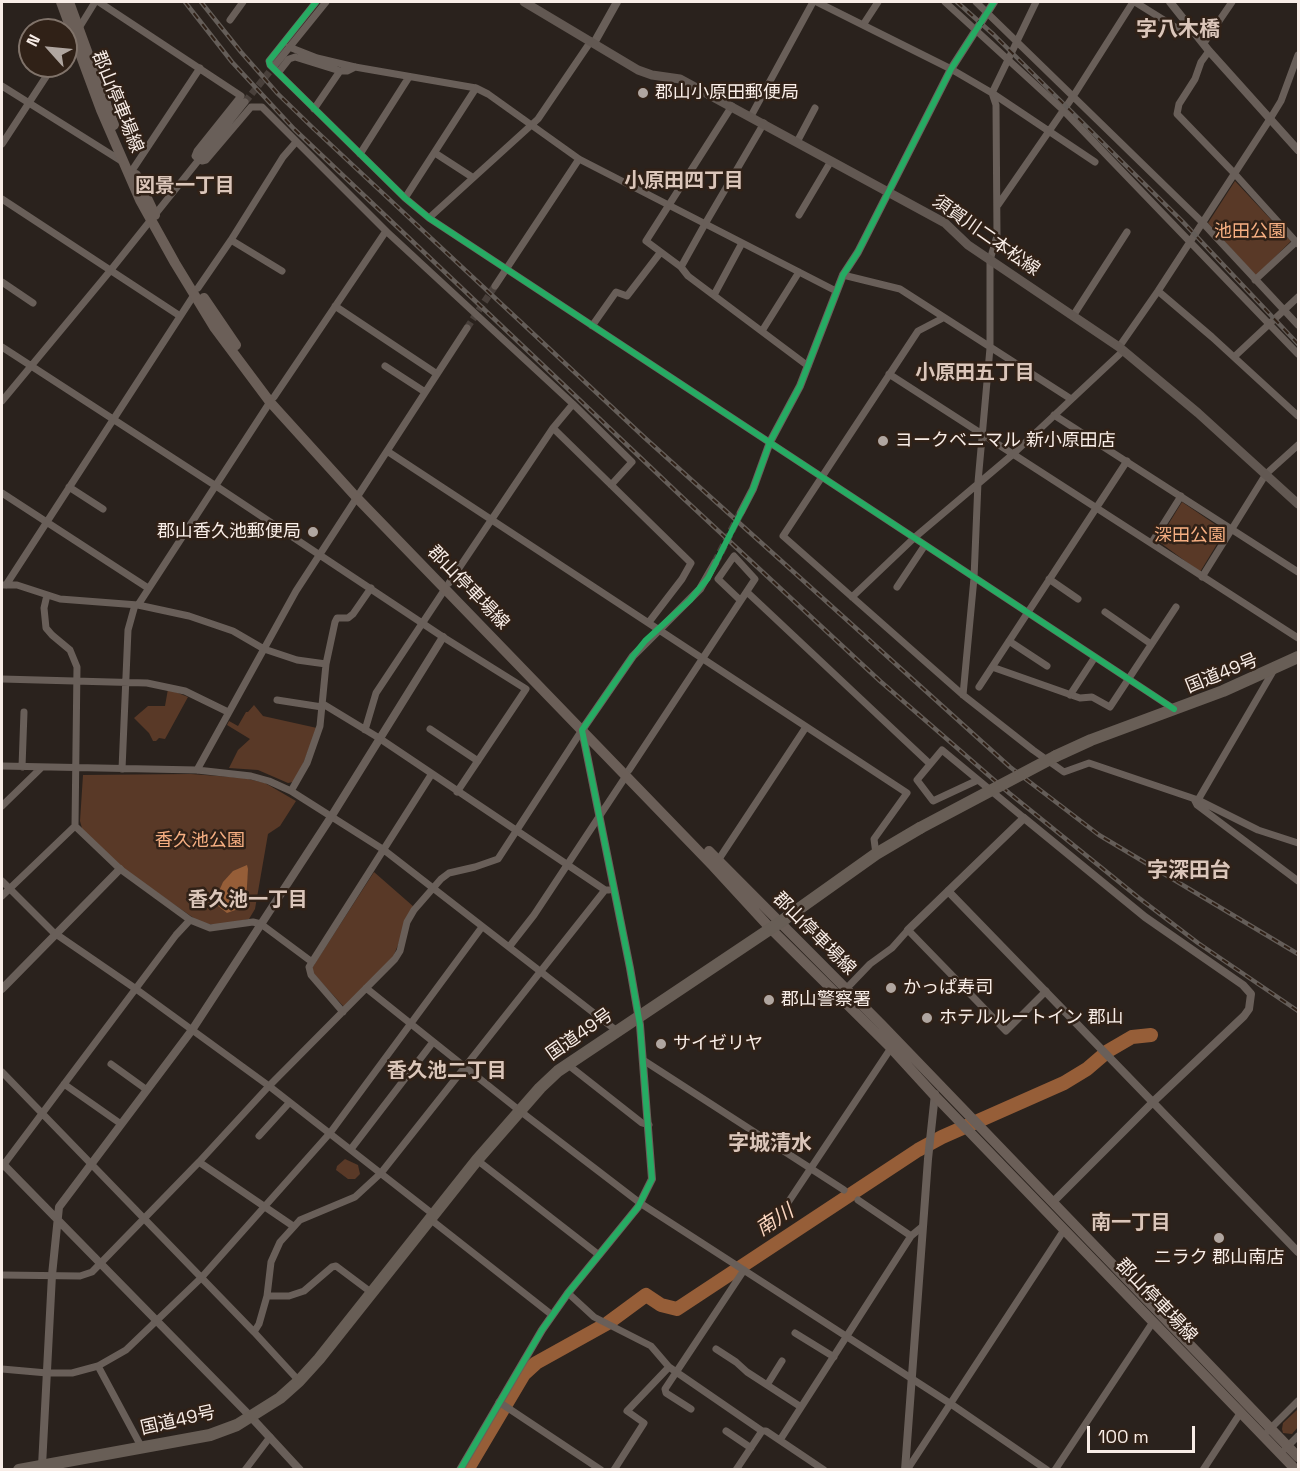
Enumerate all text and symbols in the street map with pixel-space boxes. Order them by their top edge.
district label: 字八木橋 [1136,17,1220,43]
north arrow [18,18,78,78]
text: N [22,31,45,50]
street label: 郡山停車場線 [87,48,147,156]
place label: 郡山小原田郵便局 [655,82,799,104]
marker: 郡山小原田郵便局 [636,86,650,100]
district label: 小原田四丁目 [624,170,744,194]
district label: 図景一丁目 [135,175,235,199]
street label: 須賀川二本松線 [928,191,1044,281]
park label: 池田公園 [1214,221,1286,243]
district label: 小原田五丁目 [915,362,1035,386]
place label: ヨークベニマル 新小原田店 [895,430,1116,452]
marker: ヨークベニマル 新小原田店 [876,434,890,448]
place label: 郡山香久池郵便局 [157,521,301,543]
marker: 郡山香久池郵便局 [306,525,320,539]
park label: 深田公園 [1154,525,1226,547]
street label: 郡山停車場線 [423,542,513,634]
street label: 国道49号 [1183,650,1261,698]
park label: 香久池公園 [155,830,245,852]
district label: 字深田台 [1147,858,1231,884]
street label: 郡山停車場線 [768,888,860,980]
district label: 香久池一丁目 [188,889,308,913]
place label: かっぱ寿司 [903,977,993,999]
marker: かっぱ寿司 [884,981,898,995]
place label: 郡山警察署 [781,989,871,1011]
marker: 郡山警察署 [762,993,776,1007]
street label: 国道49号 [543,1004,617,1066]
place label: ホテルルートイン 郡山 [939,1007,1124,1029]
marker: ホテルルートイン 郡山 [920,1011,934,1025]
place label: サイゼリヤ [673,1033,763,1055]
marker: サイゼリヤ [654,1037,668,1051]
district label: 香久池二丁目 [387,1060,507,1084]
district label: 字城清水 [728,1131,812,1157]
water label: 南川 [752,1200,798,1242]
district label: 南一丁目 [1091,1212,1171,1236]
marker: ニラク 郡山南店 [1212,1231,1226,1245]
place label: ニラク 郡山南店 [1154,1247,1284,1269]
street label: 郡山停車場線 [1111,1255,1201,1347]
street label: 国道49号 [138,1402,218,1440]
scale bar [1090,1414,1198,1452]
text: 100 m [1098,1425,1149,1448]

